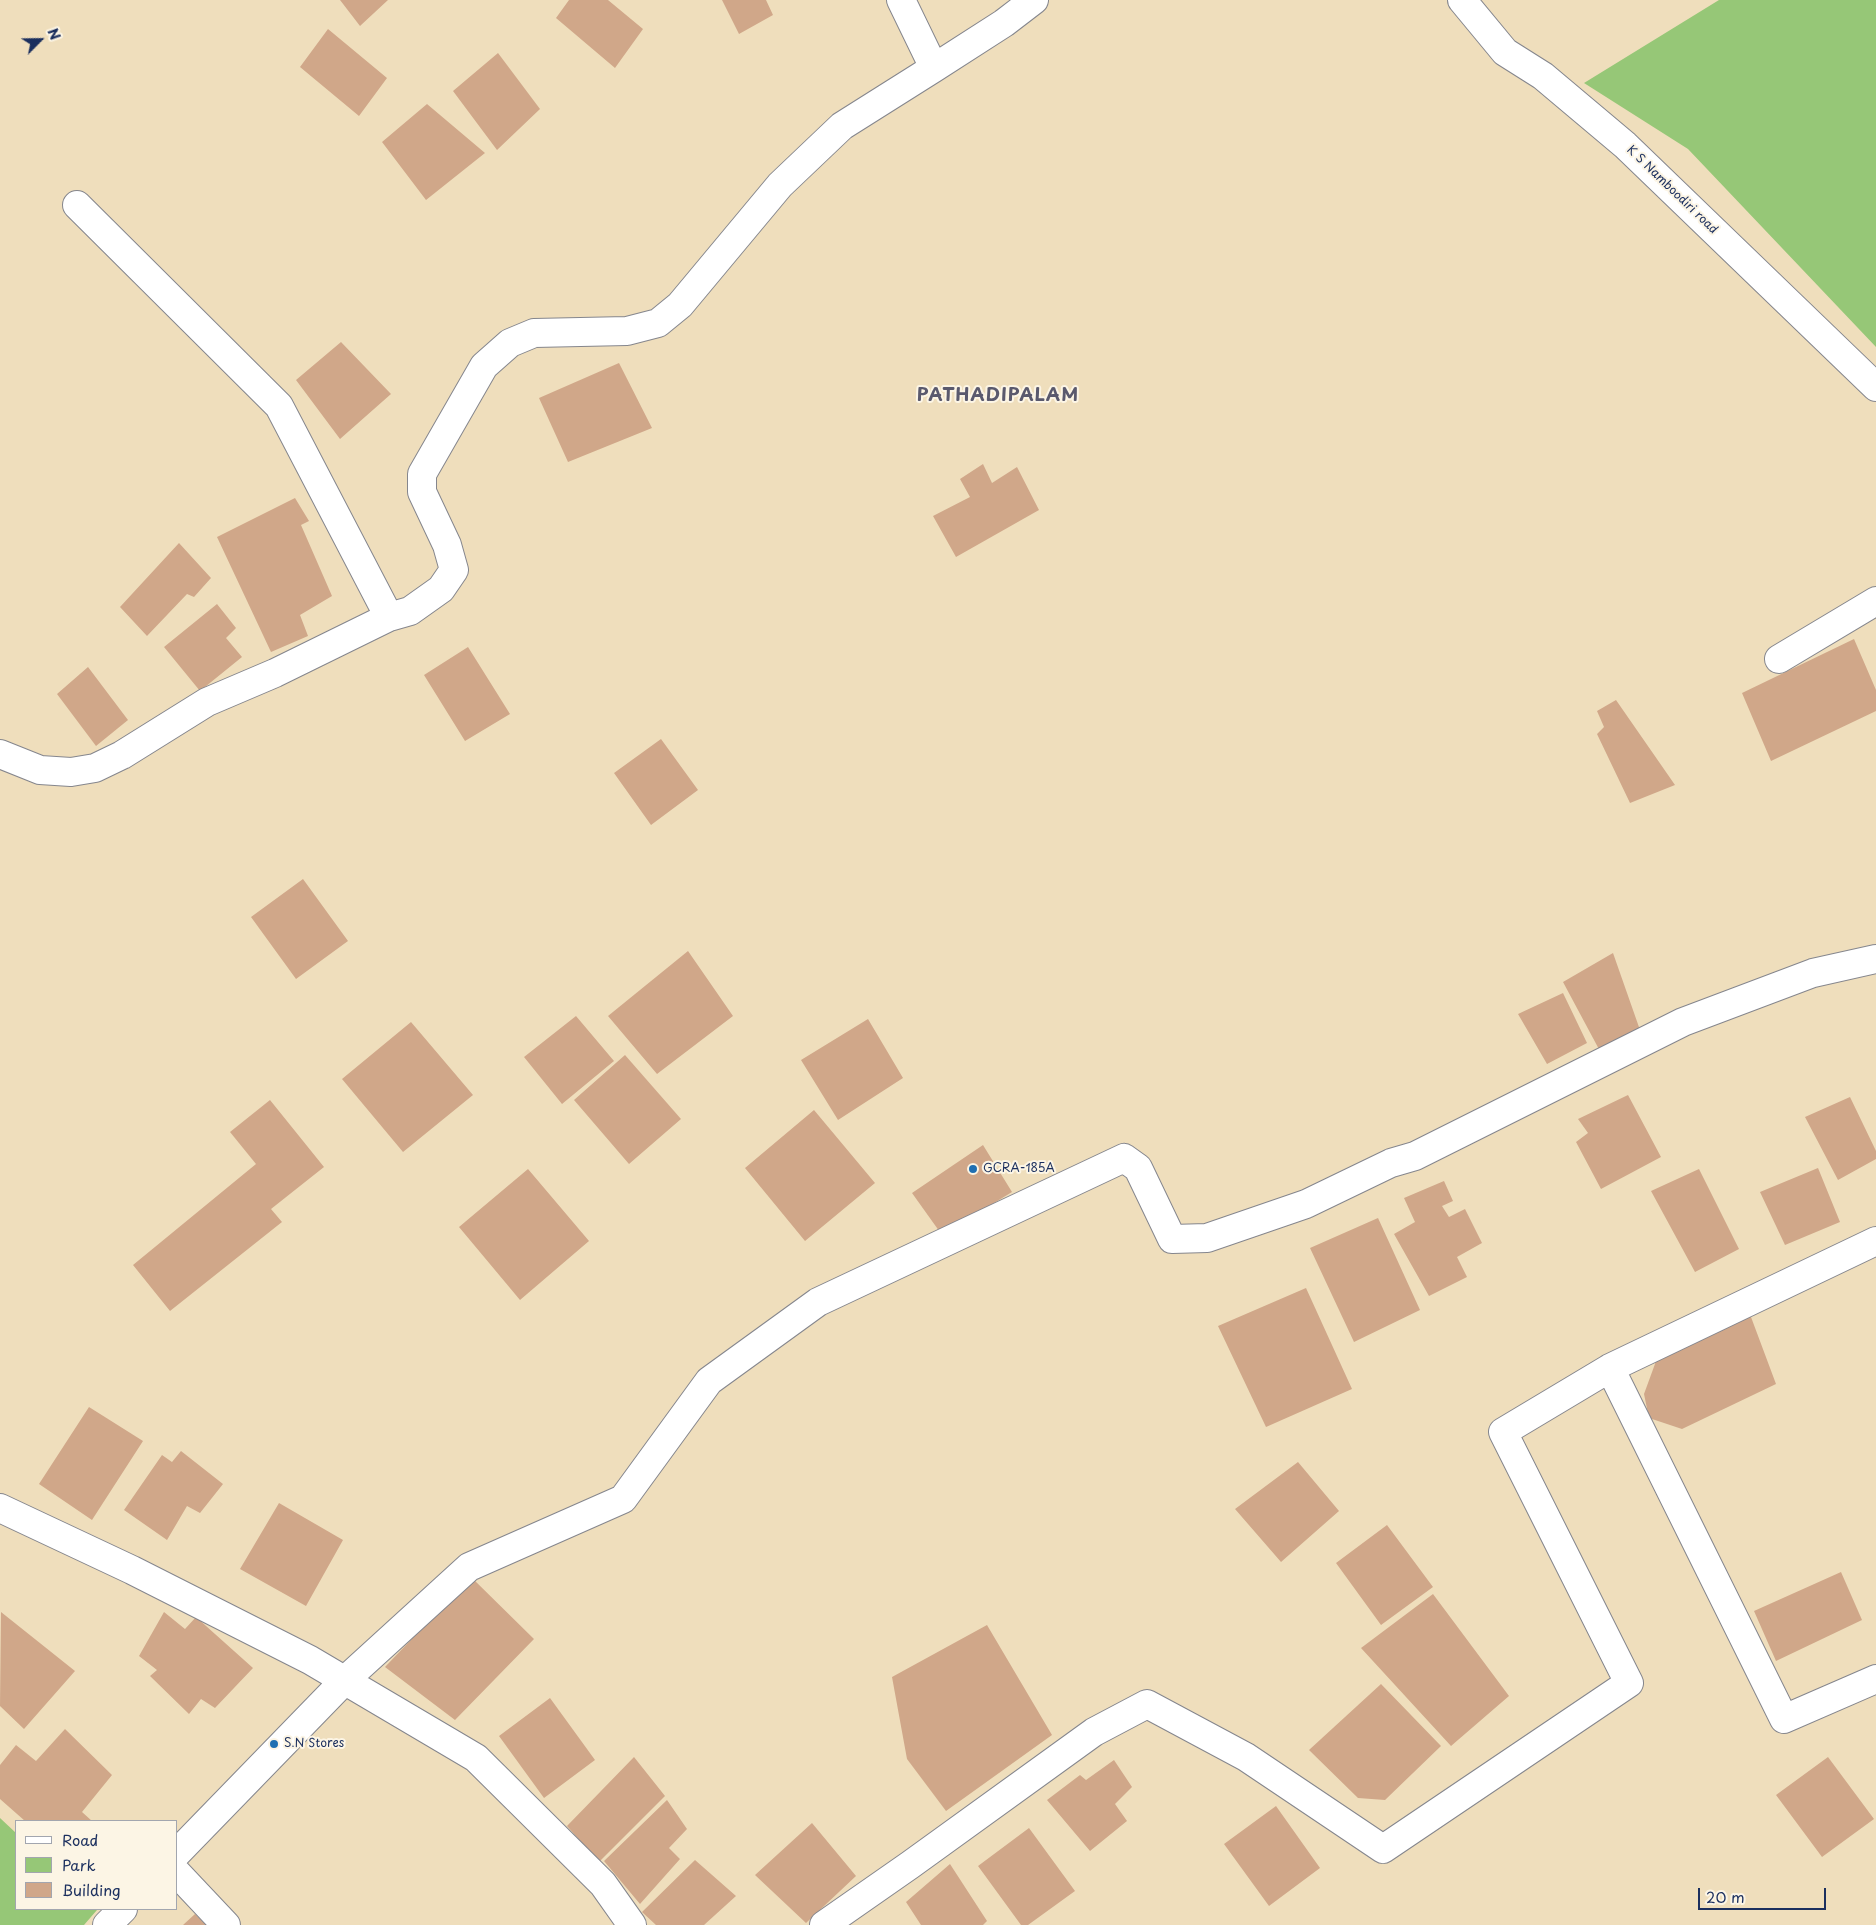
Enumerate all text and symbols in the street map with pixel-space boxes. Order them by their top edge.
north arrow [15,15,65,65]
text: N [42,25,66,43]
street label: K S Namboodiri road [1624,143,1720,237]
district label: PATHADIPALAM [915,385,1081,407]
place label: GCRA-185A [983,1162,1055,1176]
marker: GCRA-185A [967,1163,979,1175]
place label: S.N Stores [284,1737,344,1751]
marker: S.N Stores [268,1738,280,1750]
legend [15,1820,178,1910]
text: Road [62,1828,98,1851]
text: Park [62,1853,96,1876]
text: Building [62,1878,121,1901]
scale bar [1701,1878,1828,1910]
text: 20 m [1706,1885,1745,1908]

